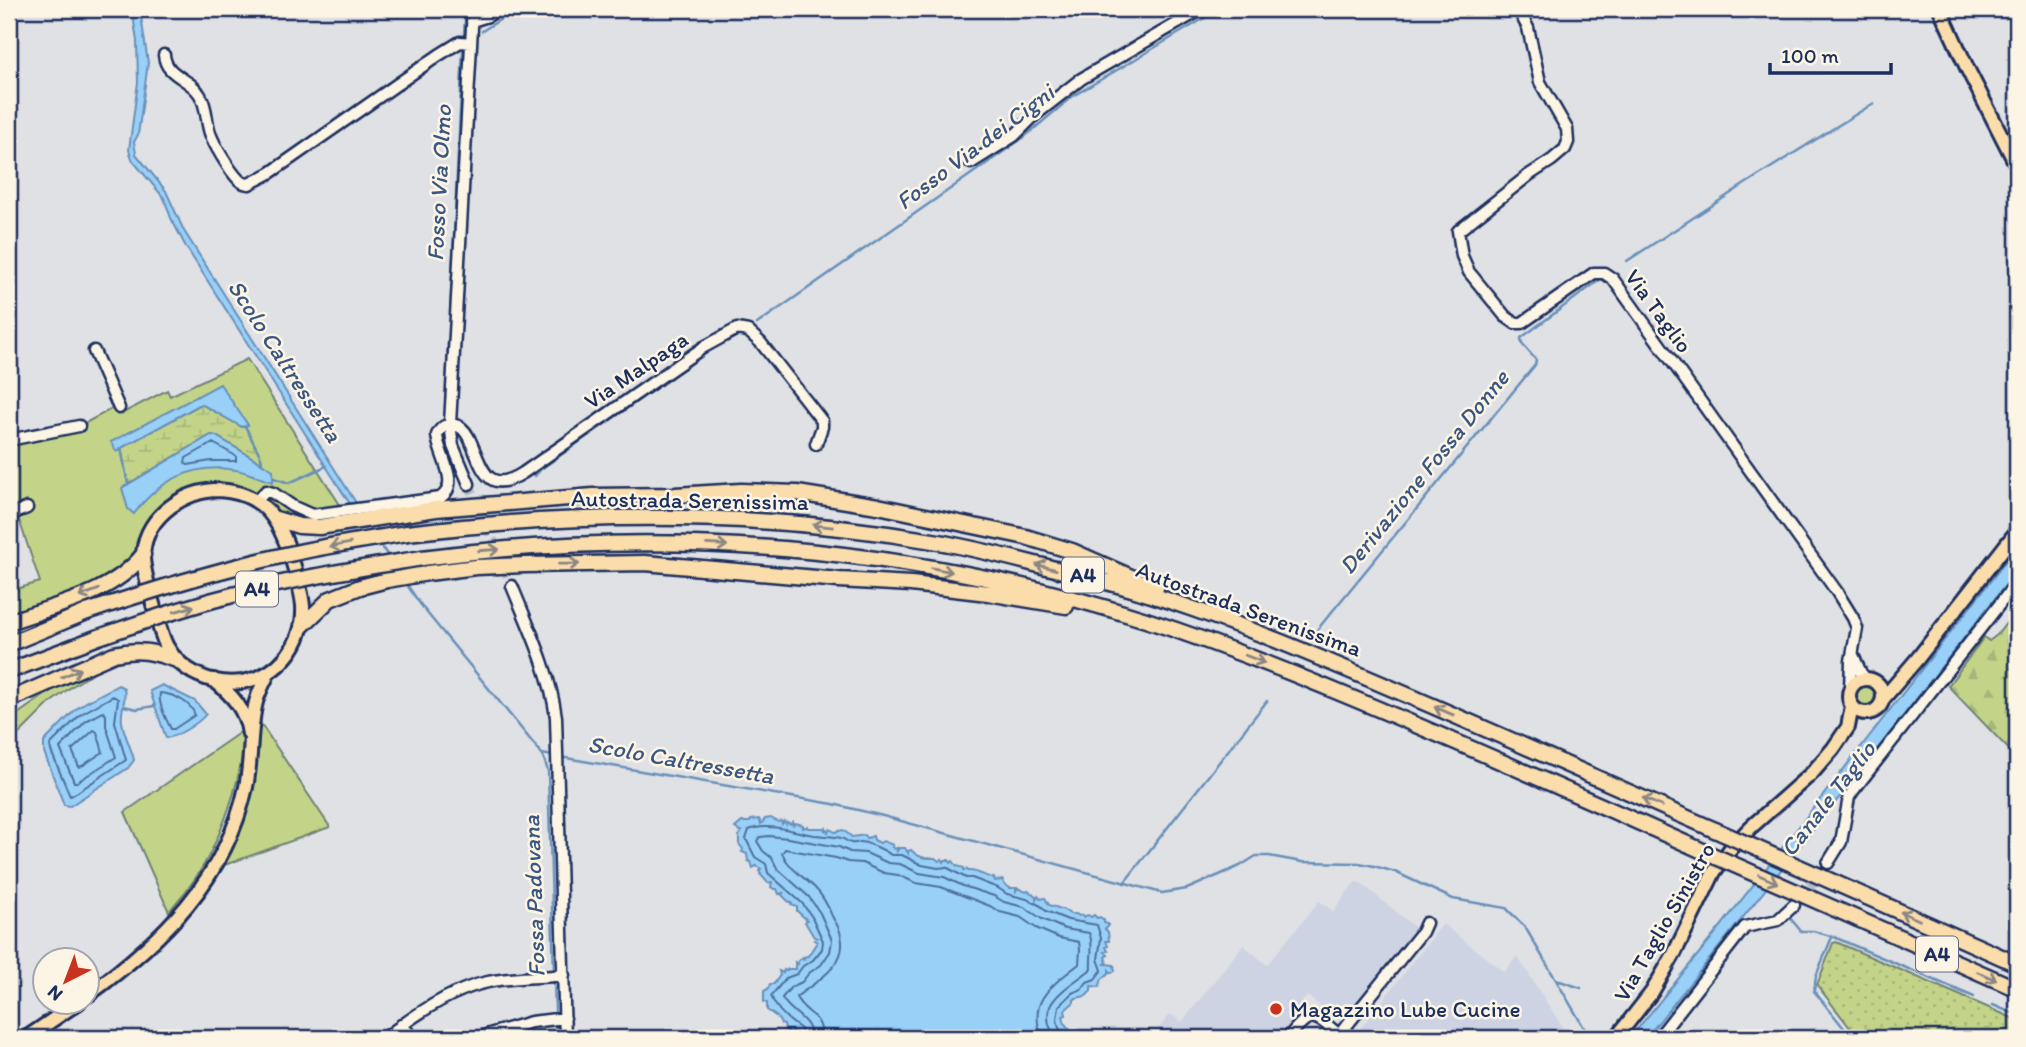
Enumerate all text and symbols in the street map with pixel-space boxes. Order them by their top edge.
scale bar [1770,32,1891,76]
text: 100 m [1781,43,1839,68]
water label: Fosso Via dei Cigni [890,76,1062,216]
water label: Fosso Via Olmo [420,103,457,262]
street label: Via Taglio [1619,264,1699,358]
water label: Scolo Caltressetta [222,274,349,448]
street label: Via Malpaga [579,325,693,415]
water label: Derivazione Fossa Donne [1332,363,1516,580]
street label: Autostrada Serenissima [571,484,809,516]
one-way arrow [812,520,835,533]
one-way arrow [329,538,352,552]
one-way arrow [705,539,727,552]
one-way arrow [478,543,500,556]
street label: Autostrada Serenissima [1133,555,1366,663]
one-way arrow [557,557,580,571]
road number: A4 [1062,558,1104,592]
one-way arrow [1035,559,1058,573]
one-way arrow [931,564,953,577]
road number: A4 [236,572,278,606]
one-way arrow [78,588,100,600]
one-way arrow [173,601,195,614]
one-way arrow [1244,654,1265,666]
one-way arrow [60,666,81,679]
one-way arrow [1433,704,1455,717]
water label: Scolo Caltressetta [586,729,777,790]
water label: Canale Taglio [1774,735,1882,862]
one-way arrow [1642,795,1663,808]
water label: Fossa Padovana [516,814,551,978]
street label: Via Taglio Sinistro [1607,837,1721,1007]
one-way arrow [1756,873,1778,886]
one-way arrow [1900,909,1921,922]
road number: A4 [1916,936,1958,972]
north arrow [32,946,102,1016]
one-way arrow [1976,970,1998,983]
text: N [42,980,67,1006]
place label: Magazzino Lube Cucine [1290,995,1521,1023]
marker: Magazzino Lube Cucine [1268,1001,1284,1017]

